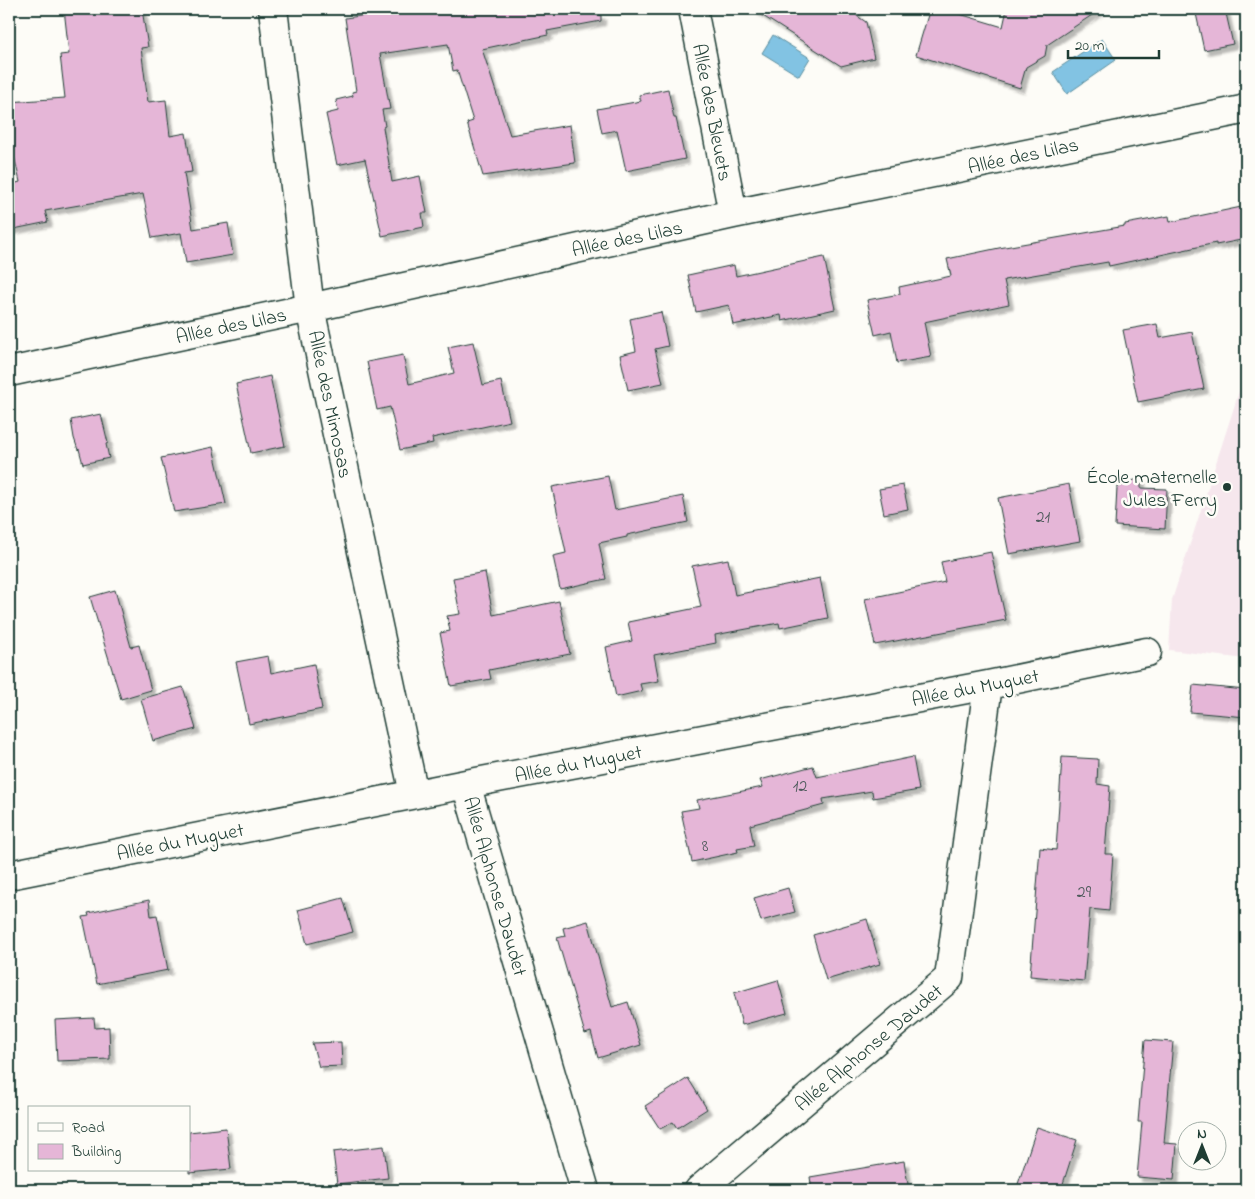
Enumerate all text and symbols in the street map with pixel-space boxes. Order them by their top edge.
scale bar [1068,28,1159,60]
text: 20 m [1075,35,1105,57]
street label: Allée des Bleuets [683,41,738,184]
street label: Allée des Lilas [965,132,1082,183]
street label: Allée des Lilas [569,215,686,266]
street label: Allée des Lilas [173,302,290,353]
street label: Allée des Mimosas [299,328,358,481]
place label: École maternelle Jules Ferry [1086,464,1217,516]
marker: École maternelle Jules Ferry [1221,481,1233,493]
house number: 21 [1036,505,1051,531]
street label: Allée du Muguet [909,663,1042,717]
street label: Allée du Muguet [512,739,645,793]
house number: 12 [793,774,807,800]
street label: Allée Alphonse Daudet [454,793,533,980]
street label: Allée du Muguet [114,817,247,871]
house number: 8 [702,834,709,860]
house number: 29 [1077,880,1092,906]
street label: Allée Alphonse Daudet [789,978,950,1120]
legend [28,1106,190,1172]
text: Road [72,1117,105,1139]
north arrow [1178,1122,1228,1172]
text: N [1197,1124,1207,1145]
text: Building [71,1141,121,1164]

